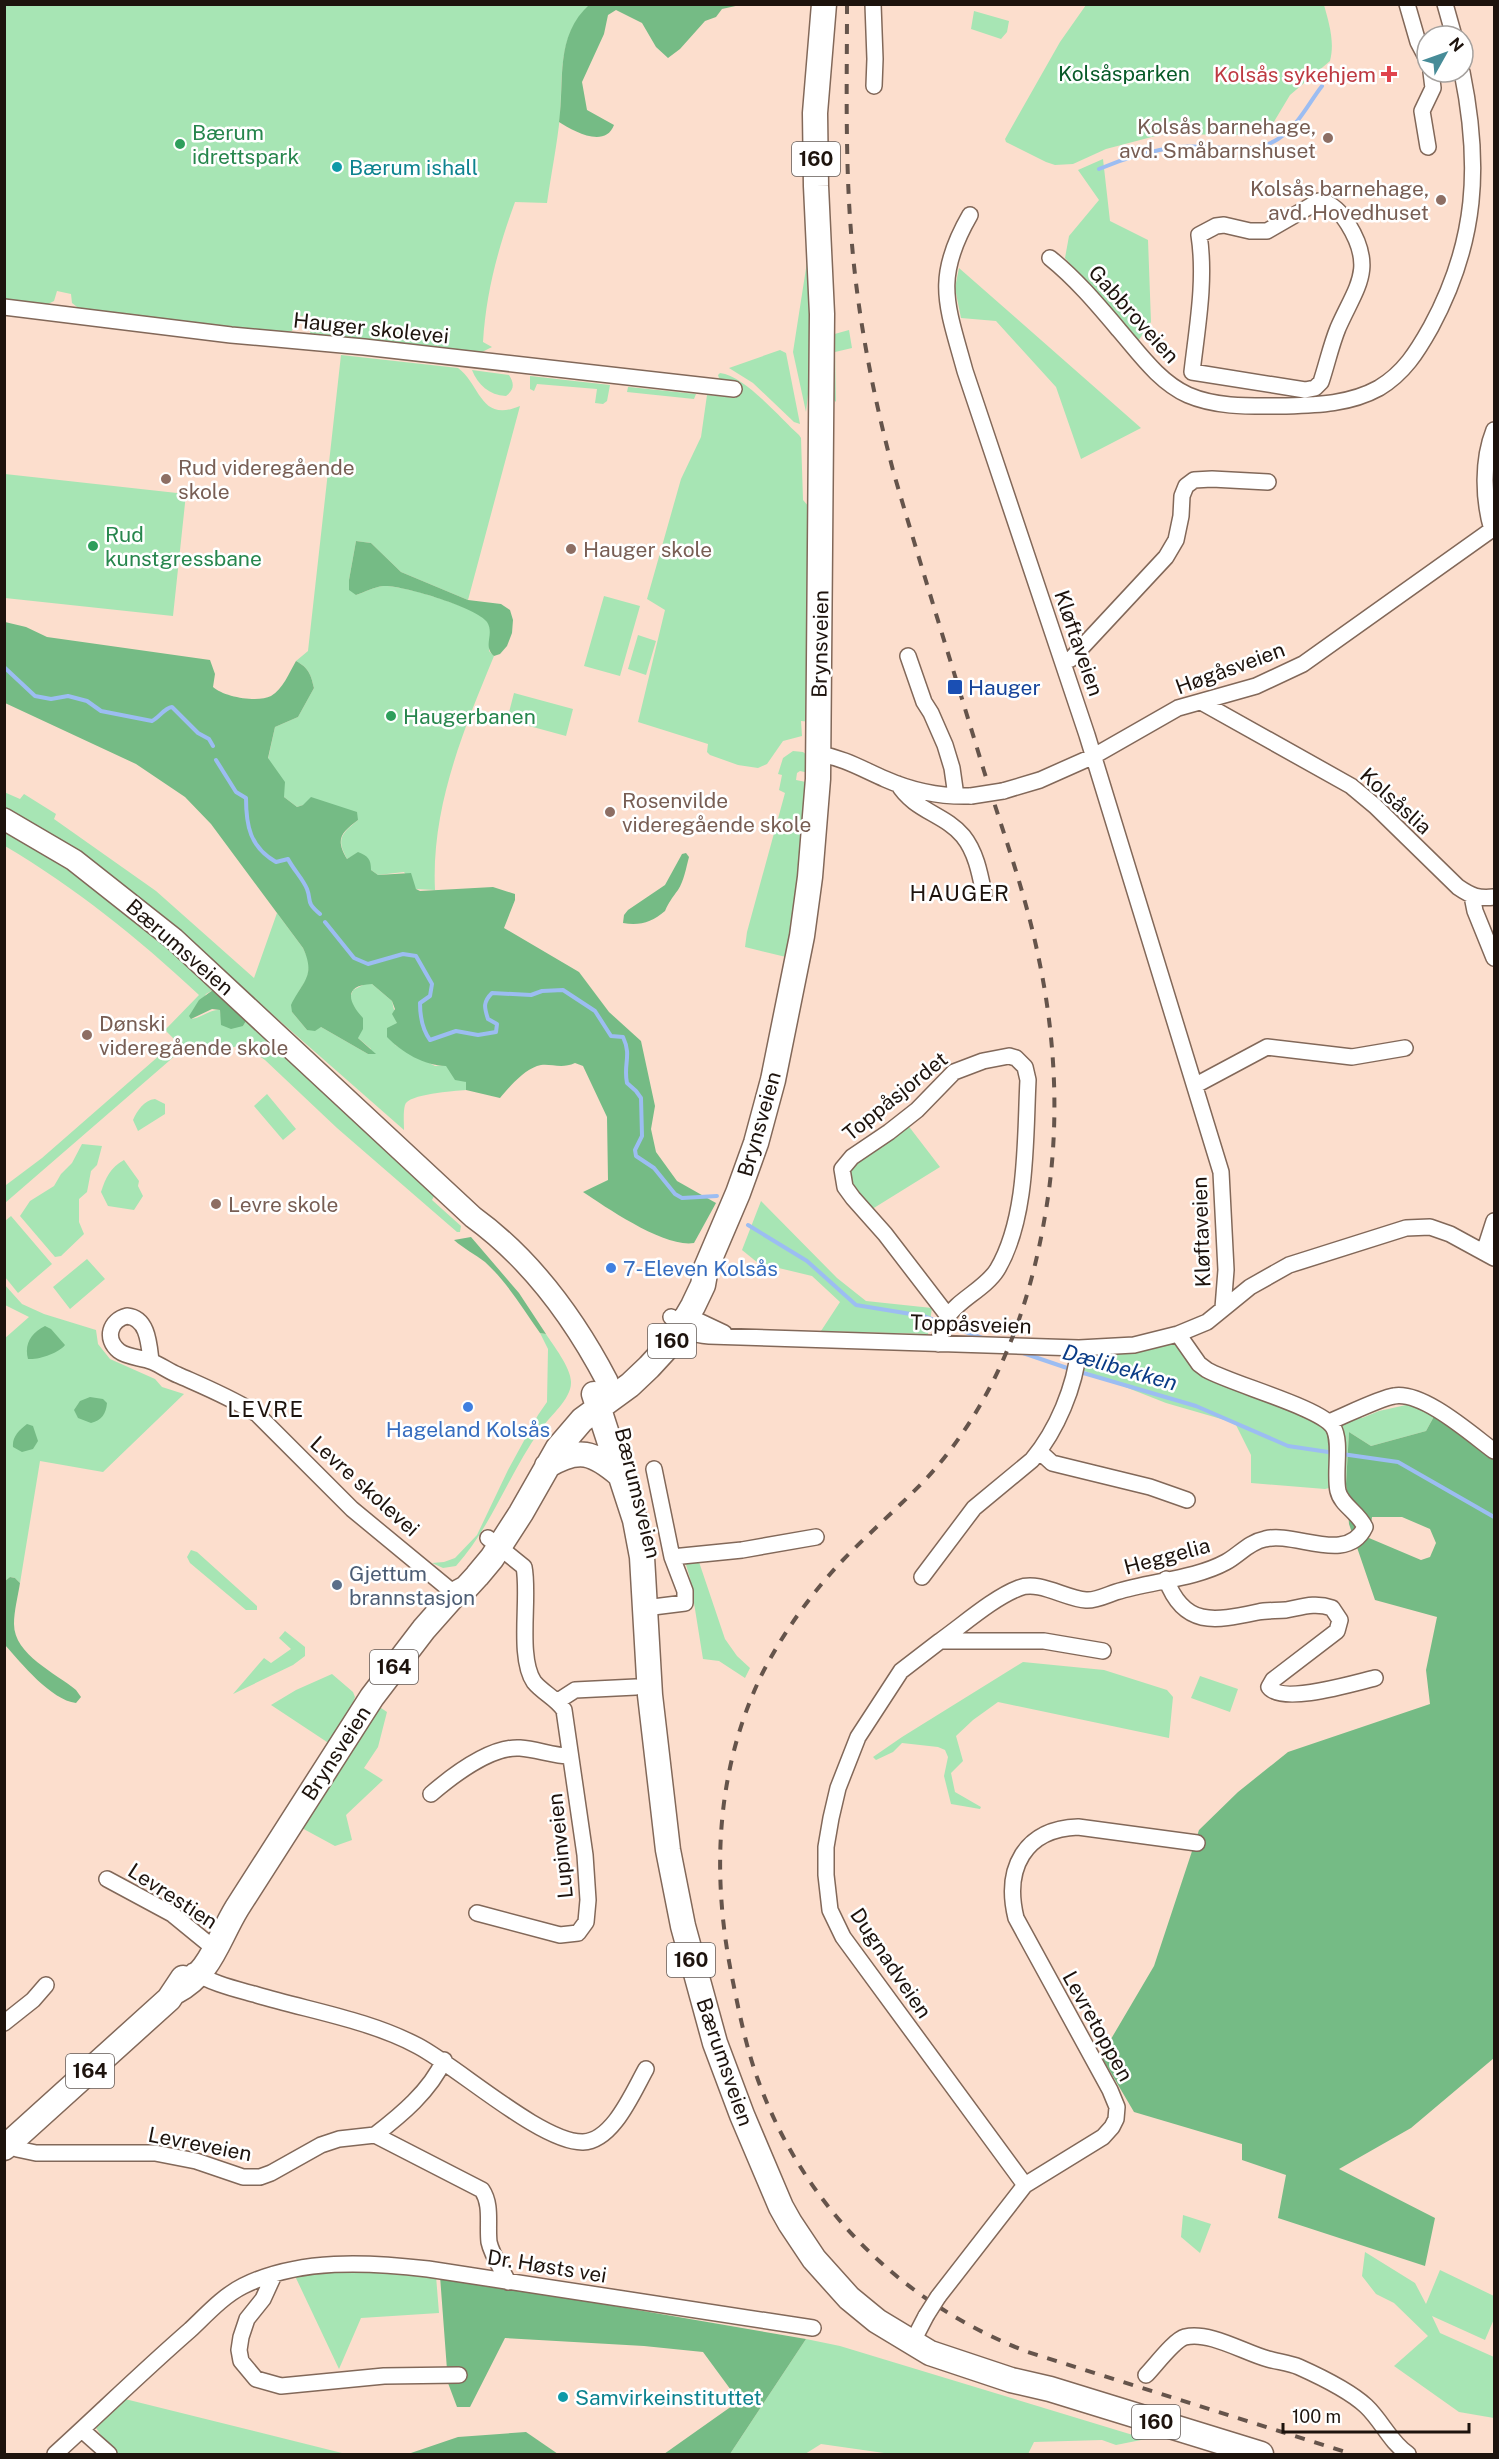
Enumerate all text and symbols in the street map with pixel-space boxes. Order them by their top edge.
north arrow [1415,24,1475,84]
text: N [1445,34,1467,56]
park label: Kolsåsparken [1058,61,1190,86]
place label: Kolsås sykehjem [1214,62,1376,87]
marker: Kolsås sykehjem [1380,65,1398,83]
place label: Kolsås barnehage, avd. Småbarnshuset [1119,114,1316,163]
place label: Bærum idrettspark [192,120,299,169]
marker: Kolsås barnehage, avd. Småbarnshuset [1321,131,1335,145]
marker: Bærum idrettspark [173,137,187,151]
road number: 160 [792,142,840,176]
place label: Bærum ishall [349,155,478,180]
marker: Bærum ishall [330,160,344,174]
place label: Kolsås barnehage, avd. Hovedhuset [1250,176,1429,225]
marker: Kolsås barnehage, avd. Hovedhuset [1434,193,1448,207]
street label: Gabbroveien [1083,260,1185,368]
street label: Hauger skolevei [292,307,450,349]
place label: Rud videregående skole [178,455,355,504]
marker: Rud videregående skole [159,472,173,486]
place label: Rud kunstgressbane [105,522,262,571]
place label: Hauger skole [583,537,712,562]
marker: Rud kunstgressbane [86,539,100,553]
marker: Hauger skole [564,542,578,556]
street label: Kløftaveien [1049,587,1109,699]
street label: Brynsveien [807,590,833,698]
street label: Høgåsveien [1172,637,1288,699]
place label: Hauger [968,675,1041,700]
marker: Hauger [946,678,964,696]
place label: Haugerbanen [403,704,536,729]
marker: Haugerbanen [384,709,398,723]
street label: Kolsåslia [1355,762,1437,840]
place label: Rosenvilde videregående skole [622,788,811,837]
marker: Rosenvilde videregående skole [603,805,617,819]
district label: HAUGER [910,880,1010,906]
street label: Bærumsveien [121,894,239,1000]
place label: Dønski videregående skole [99,1011,288,1060]
marker: Dønski videregående skole [80,1028,94,1042]
street label: Toppåsjordet [838,1046,952,1146]
street label: Brynsveien [732,1069,786,1179]
street label: Kløftaveien [1187,1176,1215,1288]
place label: Levre skole [228,1192,338,1217]
marker: Levre skole [209,1197,223,1211]
place label: 7-Eleven Kolsås [623,1256,778,1281]
marker: 7-Eleven Kolsås [604,1261,618,1275]
street label: Toppåsveien [910,1309,1032,1339]
road number: 160 [648,1324,696,1358]
water label: Dælibekken [1060,1338,1180,1396]
district label: LEVRE [227,1396,305,1422]
marker: Hageland Kolsås [461,1400,475,1414]
place label: Hageland Kolsås [386,1417,550,1442]
street label: Bærumsveien [610,1425,666,1561]
street label: Levre skolevei [305,1431,425,1541]
street label: Heggelia [1121,1533,1213,1579]
place label: Gjettum brannstasjon [349,1561,475,1610]
marker: Gjettum brannstasjon [330,1578,344,1592]
road number: 164 [370,1650,418,1684]
street label: Brynsveien [296,1701,376,1805]
street label: Lupinveien [542,1792,578,1900]
street label: Levrestien [124,1858,222,1934]
street label: Dugnadveien [845,1903,937,2023]
road number: 160 [667,1943,715,1977]
street label: Levretoppen [1057,1966,1139,2086]
street label: Bærumsveien [691,1995,759,2129]
road number: 164 [66,2054,114,2088]
street label: Levreveien [146,2122,254,2166]
street label: Dr. Høsts vei [485,2244,609,2288]
place label: Samvirkeinstituttet [575,2385,762,2410]
marker: Samvirkeinstituttet [556,2390,570,2404]
scale bar [1283,2396,1469,2434]
road number: 160 [1132,2405,1180,2439]
text: 100 m [1292,2406,1341,2427]

